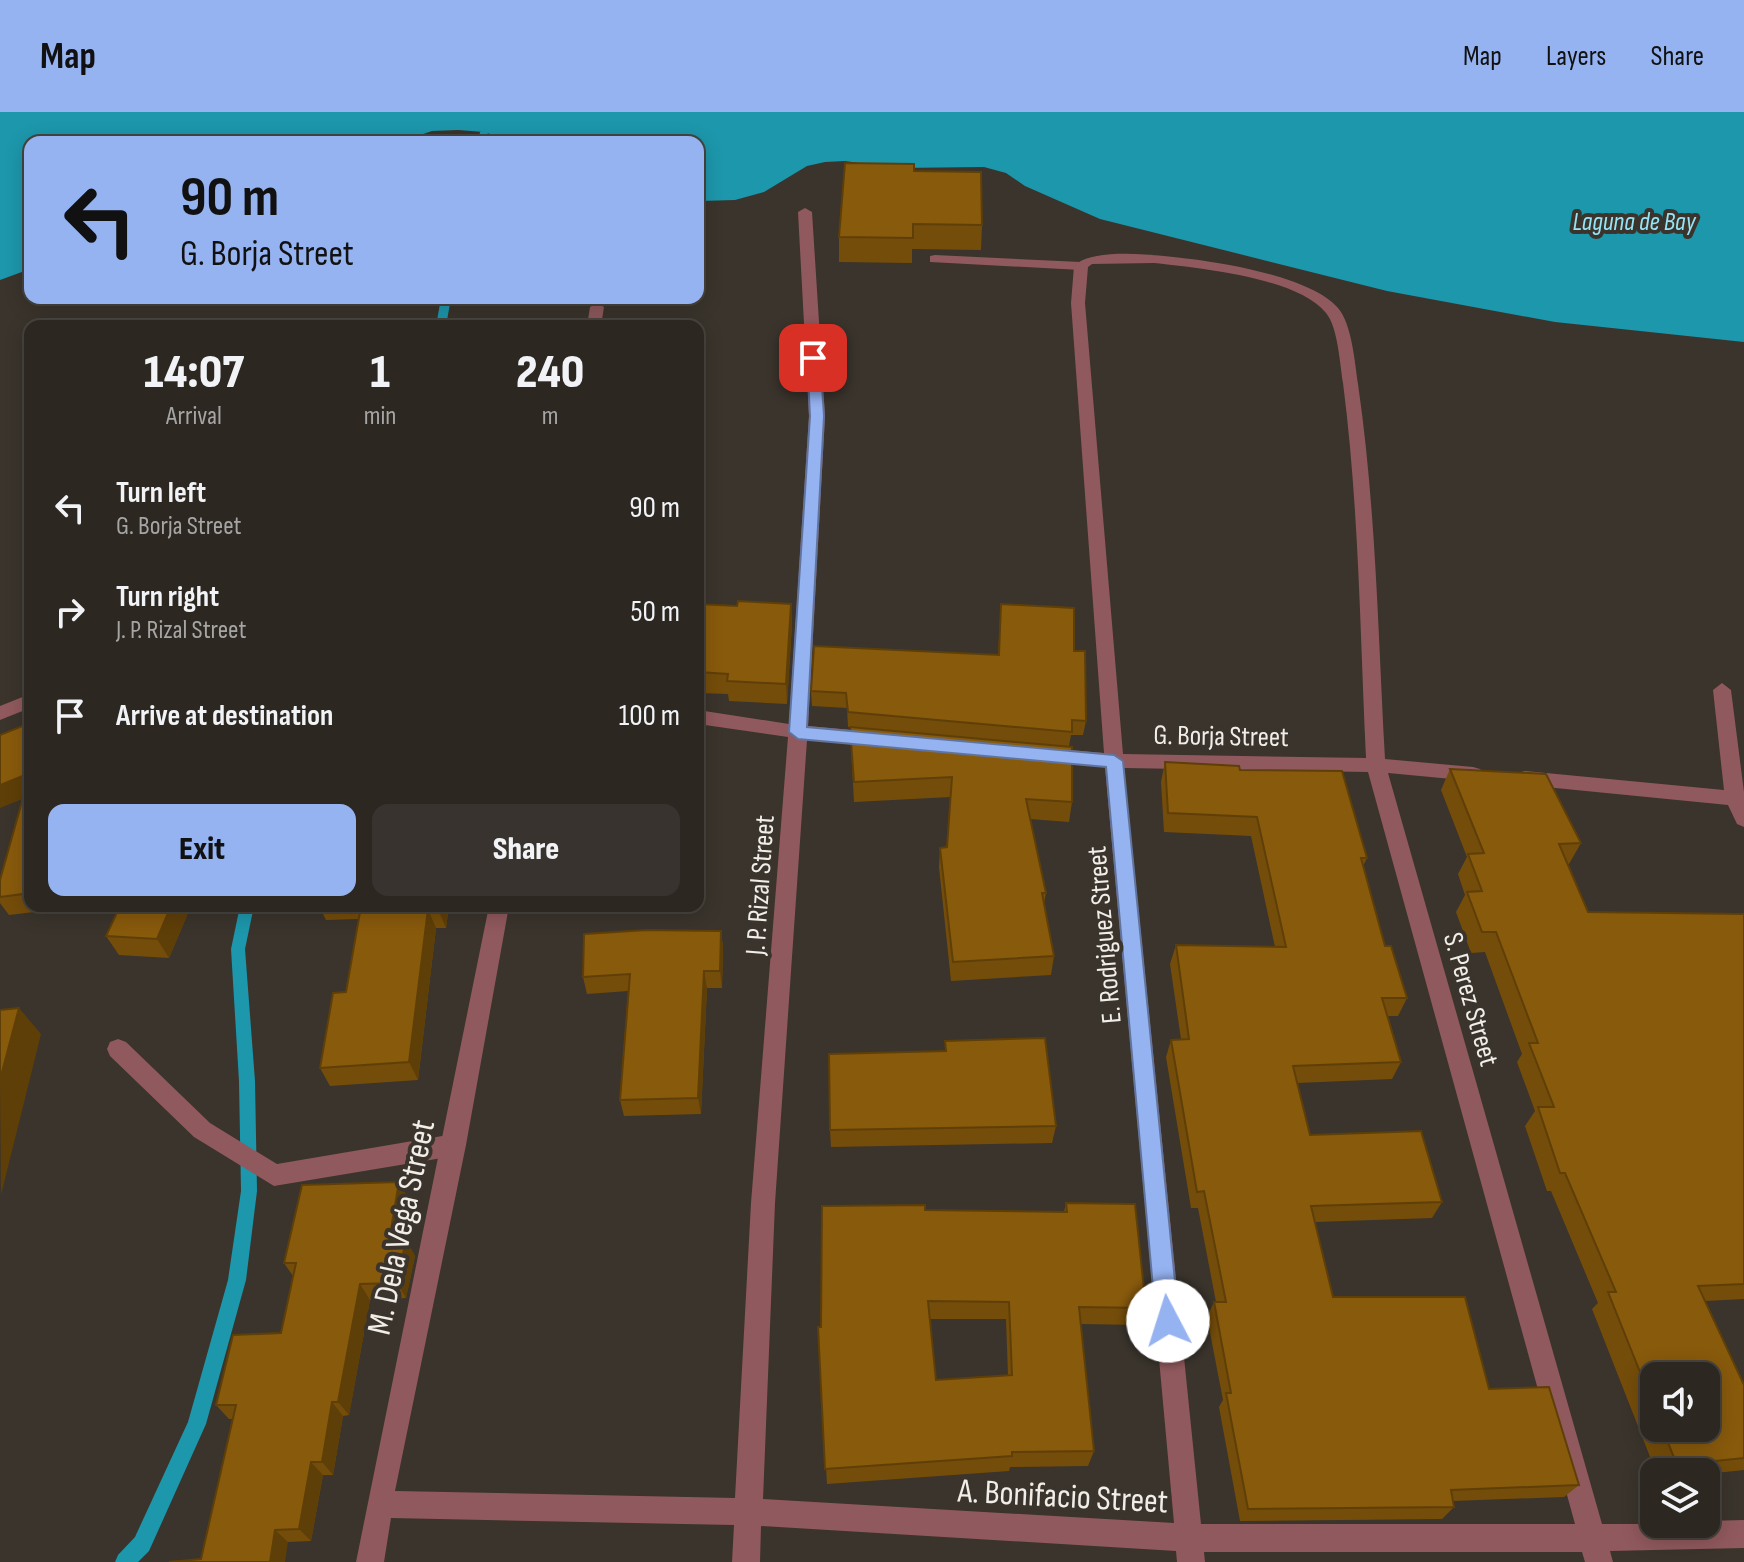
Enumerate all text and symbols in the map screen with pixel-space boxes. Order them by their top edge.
text: Map [40,34,96,79]
text: Map [1463,40,1502,73]
text: Layers [1546,40,1606,73]
text: Share [1650,40,1704,73]
text: 90 m [180,165,279,232]
icon: left [48,168,152,272]
water label: Laguna de Bay [1573,207,1697,238]
text: G. Borja Street [180,233,354,276]
pin [779,324,847,392]
icon: arrive [791,336,835,380]
text: 14:07 [144,344,244,401]
text: 1 [370,344,390,401]
text: 240 [516,344,584,401]
text: Arrival [166,401,222,432]
text: min [364,401,396,432]
text: m [542,401,559,432]
text: Turn left [116,475,206,511]
icon: left [48,486,92,530]
text: 90 m [629,490,680,526]
text: G. Borja Street [116,511,242,542]
text: Turn right [116,579,219,615]
icon: right [48,590,92,634]
text: 50 m [631,594,680,630]
text: J. P. Rizal Street [116,615,246,646]
icon: arrive [48,694,92,738]
text: Arrive at destination [116,698,333,734]
text: 100 m [619,698,680,734]
street label: G. Borja Street [1153,719,1289,754]
button: Exit [48,804,356,896]
button: Share [372,804,680,896]
street label: J. P. Rizal Street [739,814,782,957]
street label: E. Rodriguez Street [1080,845,1129,1025]
street label: S. Perez Street [1436,929,1505,1070]
street label: M. Dela Vega Street [359,1116,444,1338]
position arrow [1126,1279,1210,1363]
map controls [1640,1362,1720,1538]
button: sound [1640,1362,1720,1442]
button: layers [1640,1458,1720,1538]
street label: A. Bonifacio Street [956,1470,1169,1522]

